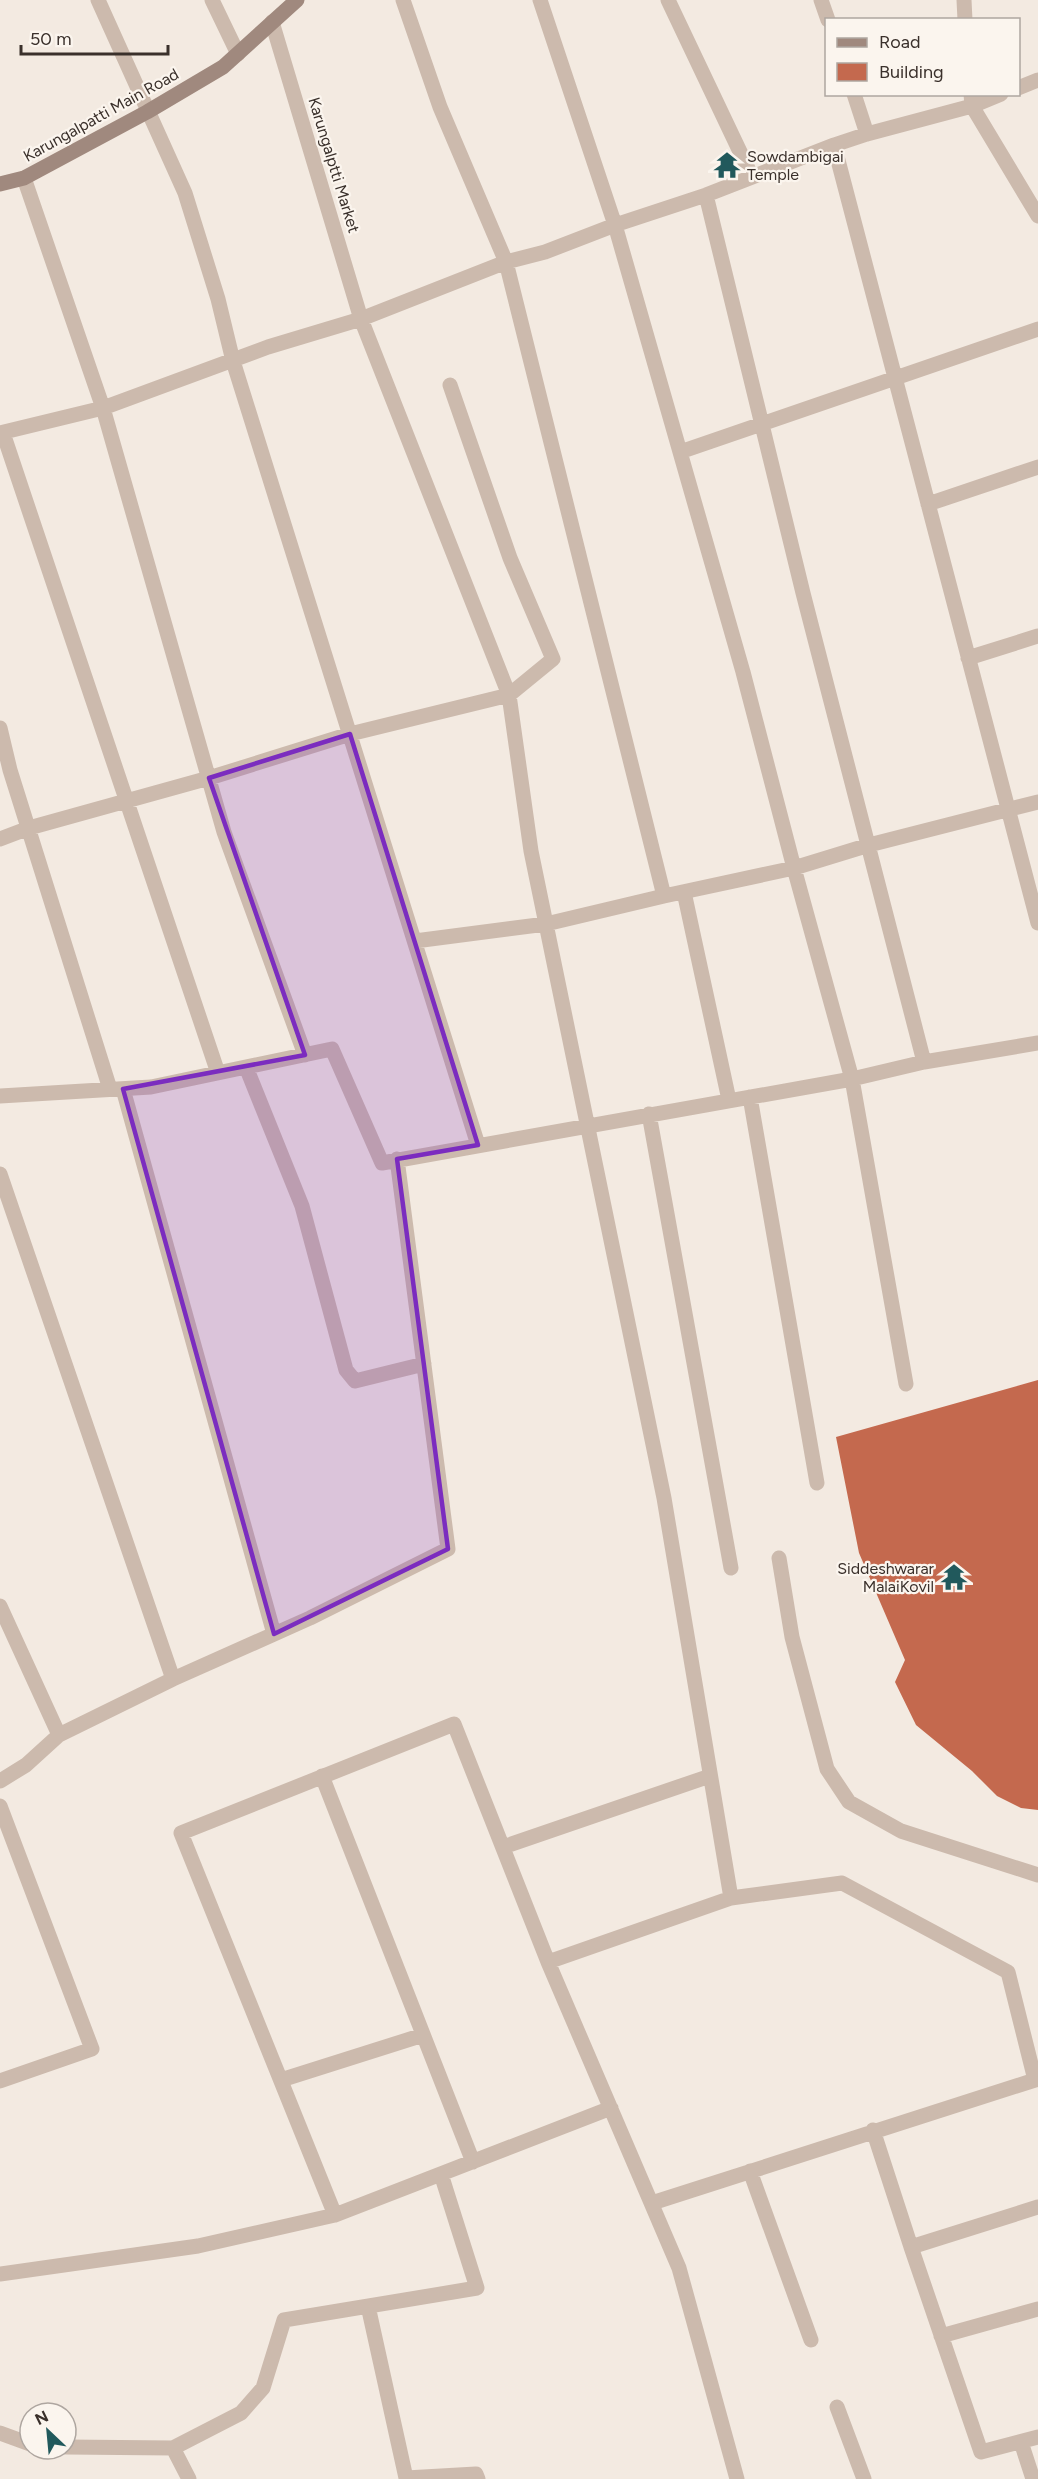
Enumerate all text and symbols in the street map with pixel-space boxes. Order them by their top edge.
scale bar [21,18,168,56]
legend [825,18,1020,96]
text: 50 m [30,28,72,50]
text: Road [879,31,920,53]
text: Building [879,61,944,83]
street label: Karungalpatti Main Road [20,64,182,166]
street label: Karungalptti Market [304,95,364,235]
place label: Sowdambigai Temple [747,147,844,184]
temple icon: Sowdambigai Temple [712,150,742,180]
place label: Siddeshwarar MalaiKovil [837,1559,935,1596]
temple icon: Siddeshwarar MalaiKovil [939,1562,969,1592]
north arrow [18,2401,78,2461]
text: N [32,2407,51,2429]

